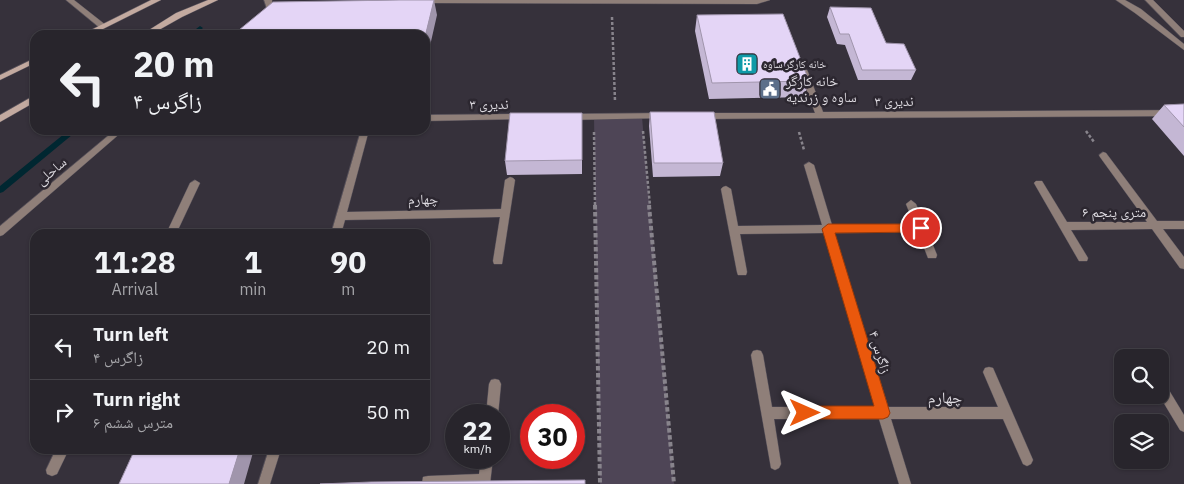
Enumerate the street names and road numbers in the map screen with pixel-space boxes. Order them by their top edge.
street label: ندیری ۳ [874,92,914,110]
street label: ندیری ۳ [469,95,509,113]
street label: ساحلی [32,153,70,189]
street label: چهارم [408,190,438,209]
street label: ۶ متری پنجم [1082,203,1146,222]
street label: زاگرس ۴ [865,328,895,376]
street label: چهارم [928,387,962,408]

